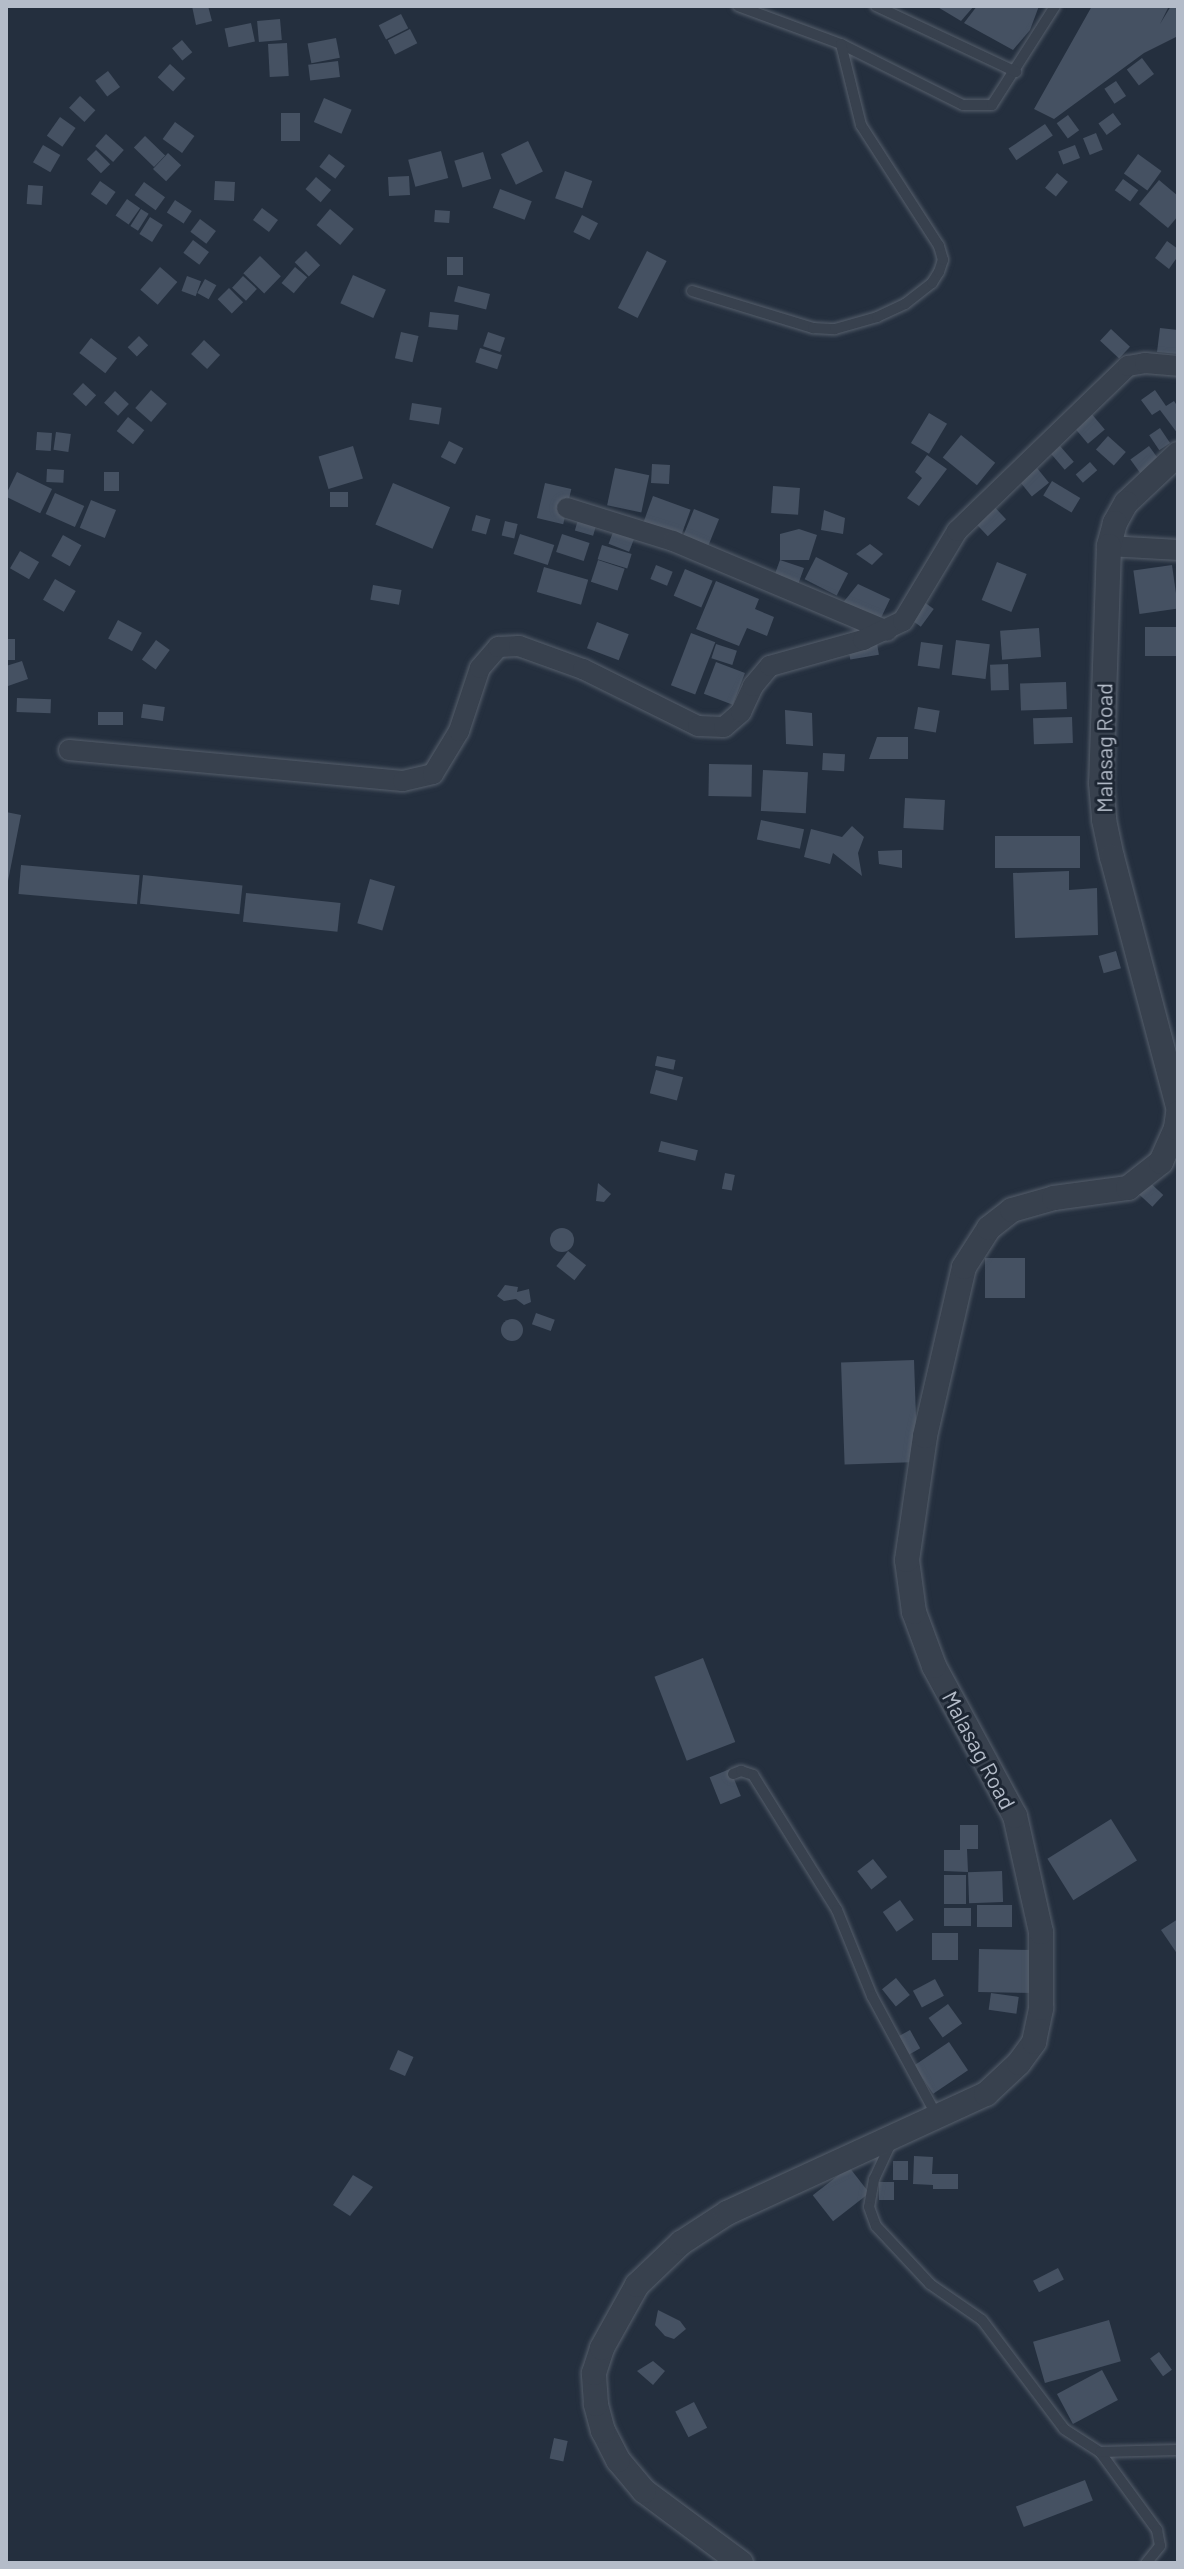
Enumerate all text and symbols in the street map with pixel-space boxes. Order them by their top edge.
street label: Malasag Road [1091,683,1117,813]
street label: Malasag Road [937,1686,1021,1814]

